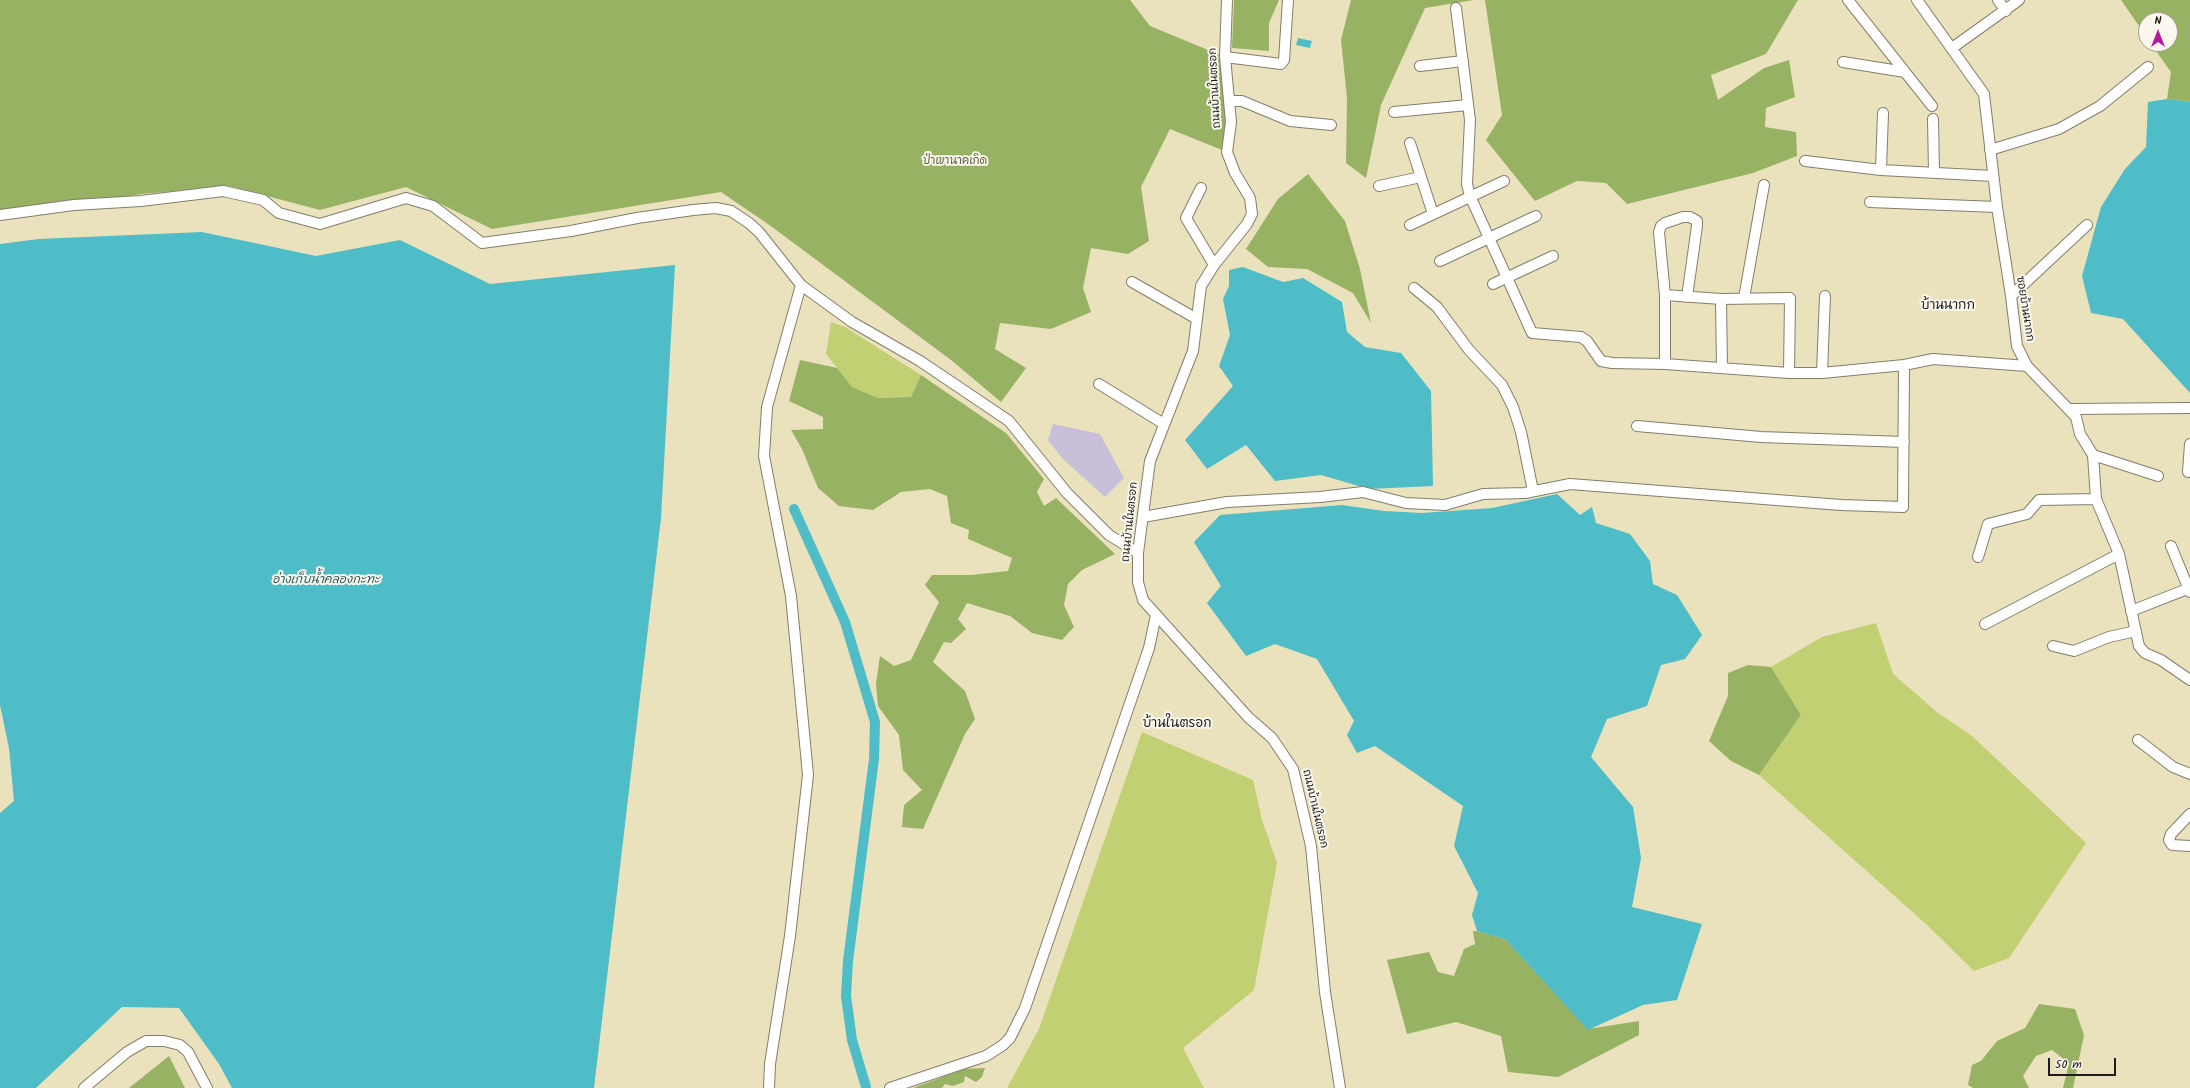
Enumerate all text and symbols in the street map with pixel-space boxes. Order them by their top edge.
north arrow [2138,12,2178,52]
text: N [2155,12,2161,30]
street label: ถนนบ้านในตรอก [1207,47,1225,129]
park label: ป่าเขานาคเกิด [923,155,987,169]
street label: ซอยบ้านนากก [2012,275,2036,343]
district label: บ้านนากก [1921,299,1975,315]
street label: ถนนบ้านในตรอก [1120,481,1142,563]
water label: อ่างเก็บน้ำคลองกะทะ [272,574,380,588]
district label: บ้านในตรอก [1143,717,1211,733]
street label: ถนนบ้านในตรอก [1299,768,1329,850]
scale bar [2050,1050,2118,1076]
text: 50 m [2055,1055,2082,1074]

